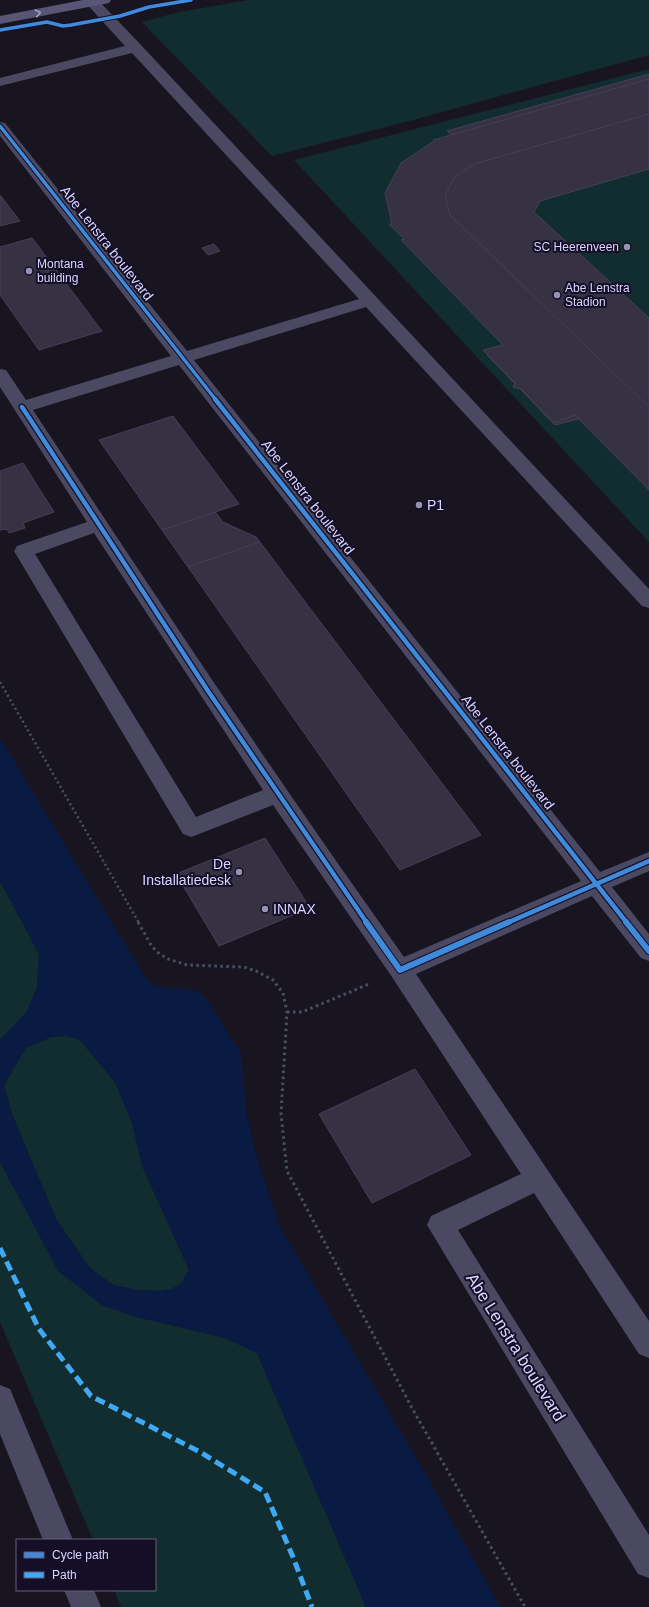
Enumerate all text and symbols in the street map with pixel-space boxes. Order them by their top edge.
one-way arrow [35,9,41,17]
street label: Abe Lenstra boulevard [57,183,157,303]
place label: SC Heerenveen [534,240,619,254]
marker: SC Heerenveen [622,242,632,252]
place label: Montana building [37,257,84,285]
marker: Montana building [24,266,34,276]
place label: Abe Lenstra Stadion [565,281,630,309]
marker: Abe Lenstra Stadion [552,290,562,300]
street label: Abe Lenstra boulevard [258,437,358,557]
place label: P1 [427,497,444,513]
marker: P1 [414,500,424,510]
street label: Abe Lenstra boulevard [458,692,558,812]
place label: De Installatiedesk [142,856,232,888]
marker: De Installatiedesk [234,867,244,877]
place label: INNAX [273,901,316,917]
marker: INNAX [260,904,270,914]
street label: Abe Lenstra boulevard [462,1270,569,1425]
legend [16,1539,156,1591]
text: Cycle path [52,1548,109,1562]
text: Path [52,1568,77,1582]

